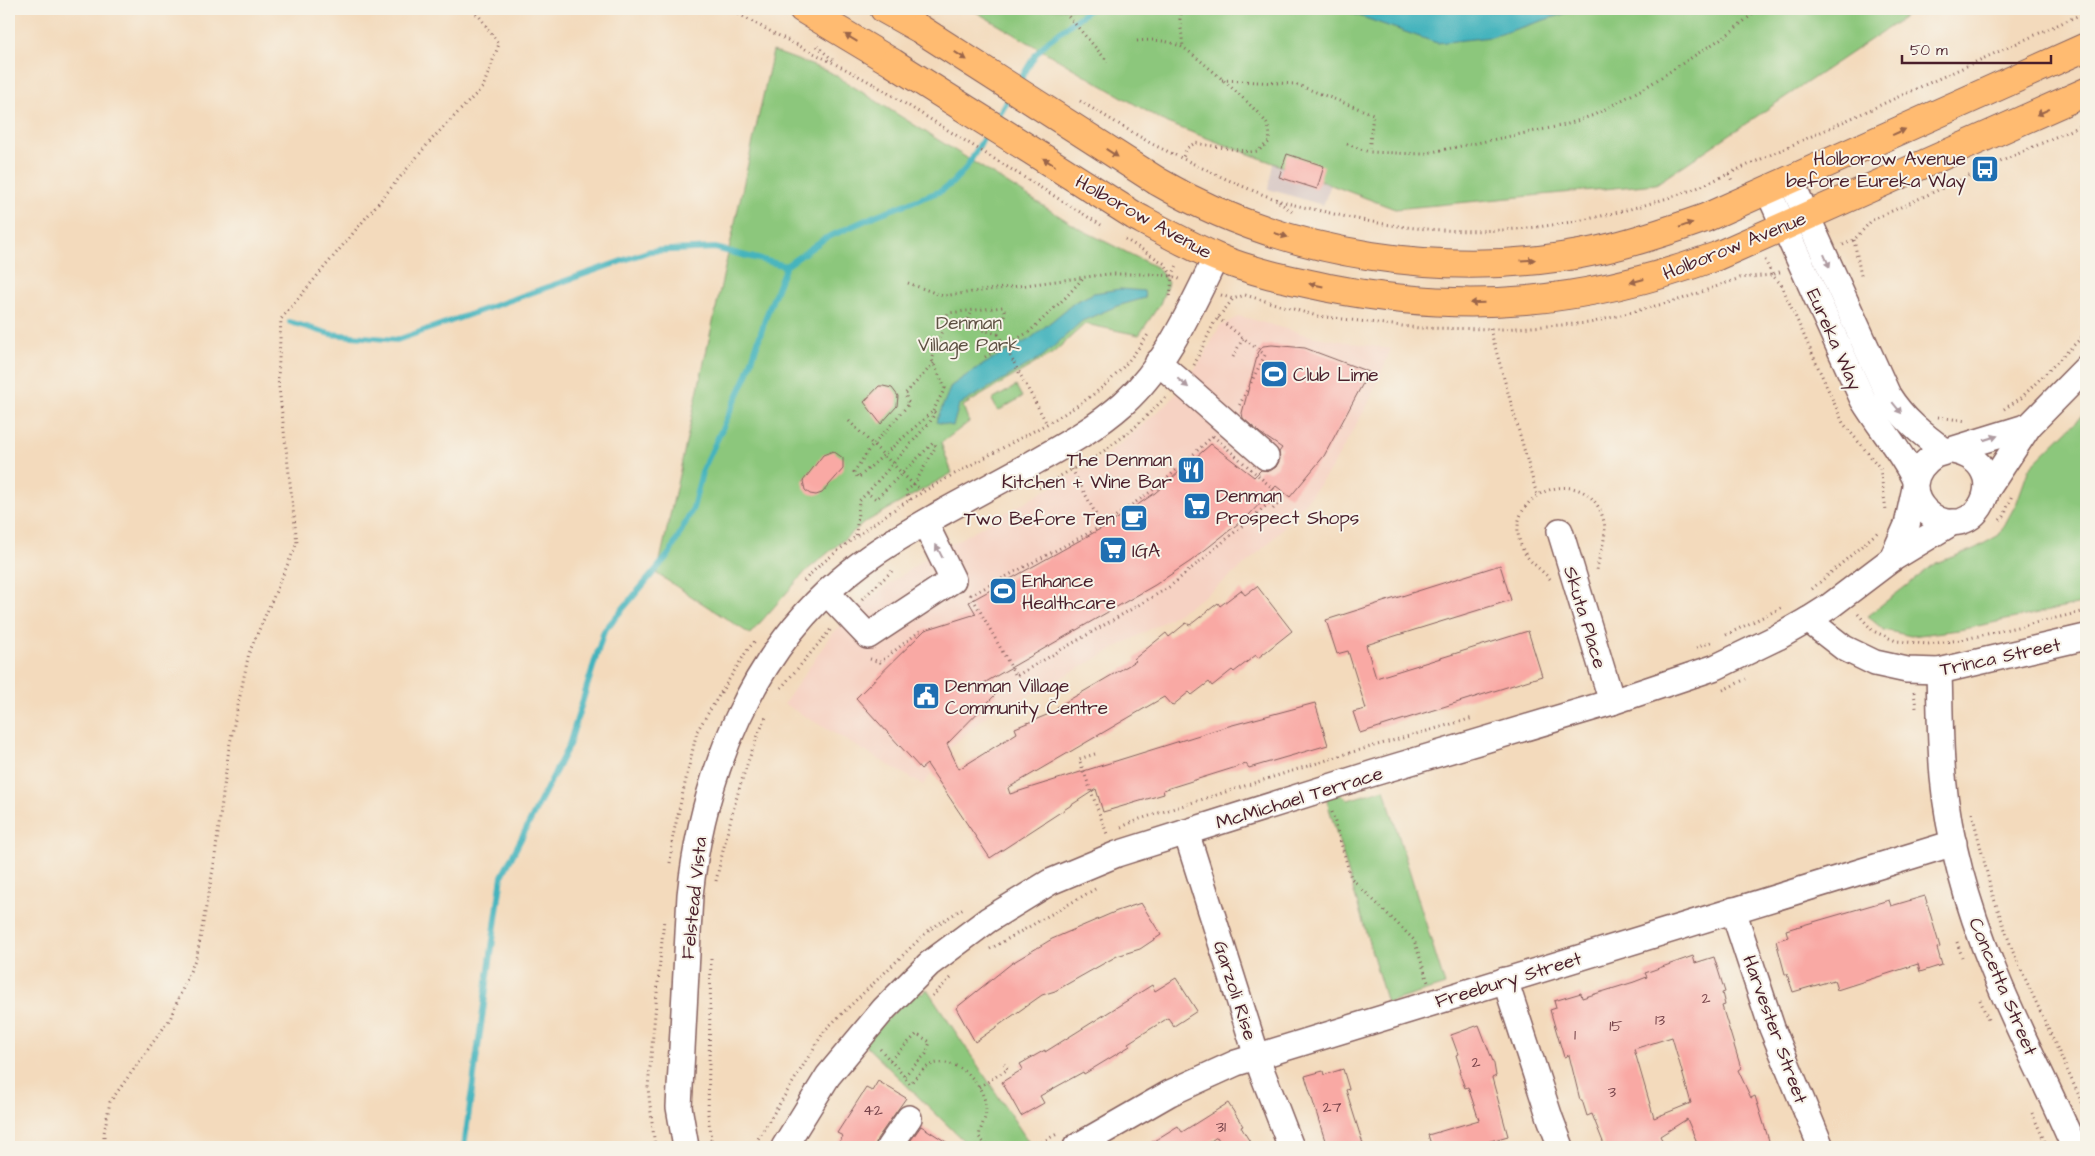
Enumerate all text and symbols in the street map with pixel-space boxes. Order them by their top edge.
scale bar [1902,32,2051,64]
one-way arrow [845,33,858,42]
text: 50 m [1910,40,1948,61]
one-way arrow [954,51,968,60]
one-way arrow [2036,108,2050,116]
one-way arrow [1892,128,1906,136]
place label: Holborow Avenue before Eureka Way [1786,146,1967,196]
one-way arrow [1106,148,1119,158]
bus stop icon: Holborow Avenue before Eureka Way [1970,154,2000,184]
one-way arrow [1042,157,1056,166]
street label: Holborow Avenue [1070,169,1216,266]
street label: Holborow Avenue [1659,205,1810,287]
one-way arrow [1679,221,1694,229]
one-way arrow [1273,231,1288,239]
one-way arrow [1824,254,1832,268]
one-way arrow [1520,256,1536,264]
one-way arrow [1630,278,1645,286]
one-way arrow [1308,281,1323,289]
street label: Eureka Way [1798,285,1868,396]
one-way arrow [1468,299,1484,307]
park label: Denman Village Park [918,310,1020,360]
sports icon: Club Lime [1259,359,1289,389]
place label: Club Lime [1293,362,1378,389]
one-way arrow [1176,378,1189,389]
one-way arrow [1891,401,1902,414]
one-way arrow [1983,434,1998,441]
place label: The Denman Kitchen + Wine Bar [1002,447,1173,496]
restaurant icon: The Denman Kitchen + Wine Bar [1176,455,1206,485]
place label: Denman Prospect Shops [1216,483,1359,532]
supermarket icon: Denman Prospect Shops [1182,491,1212,521]
cafe icon: Two Before Ten [1119,503,1149,533]
place label: Two Before Ten [964,506,1115,533]
supermarket icon: IGA [1098,535,1128,565]
place label: IGA [1132,538,1160,565]
one-way arrow [935,544,943,558]
street label: Skuta Place [1556,563,1613,672]
place label: Enhance Healthcare [1022,568,1116,617]
sports icon: Enhance Healthcare [988,576,1018,606]
street label: Trinca Street [1938,631,2063,683]
place label: Denman Village Community Centre [945,673,1108,723]
public building icon: Denman Village Community Centre [911,681,941,711]
street label: McMichael Terrace [1213,760,1386,837]
street label: Felstead Vista [675,835,714,961]
street label: Concetta Street [1961,914,2044,1060]
street label: Garzoli Rise [1206,937,1263,1044]
street label: Freebury Street [1432,945,1585,1016]
street label: Harvester Street [1735,952,1814,1108]
house number: 2 [1701,987,1711,1009]
house number: 13 [1655,1009,1665,1031]
house number: 15 [1609,1015,1623,1037]
house number: 1 [1574,1024,1576,1046]
house number: 2 [1471,1051,1481,1073]
house number: 3 [1608,1081,1616,1103]
house number: 27 [1323,1096,1342,1118]
house number: 42 [863,1099,883,1121]
house number: 31 [1216,1116,1226,1138]

